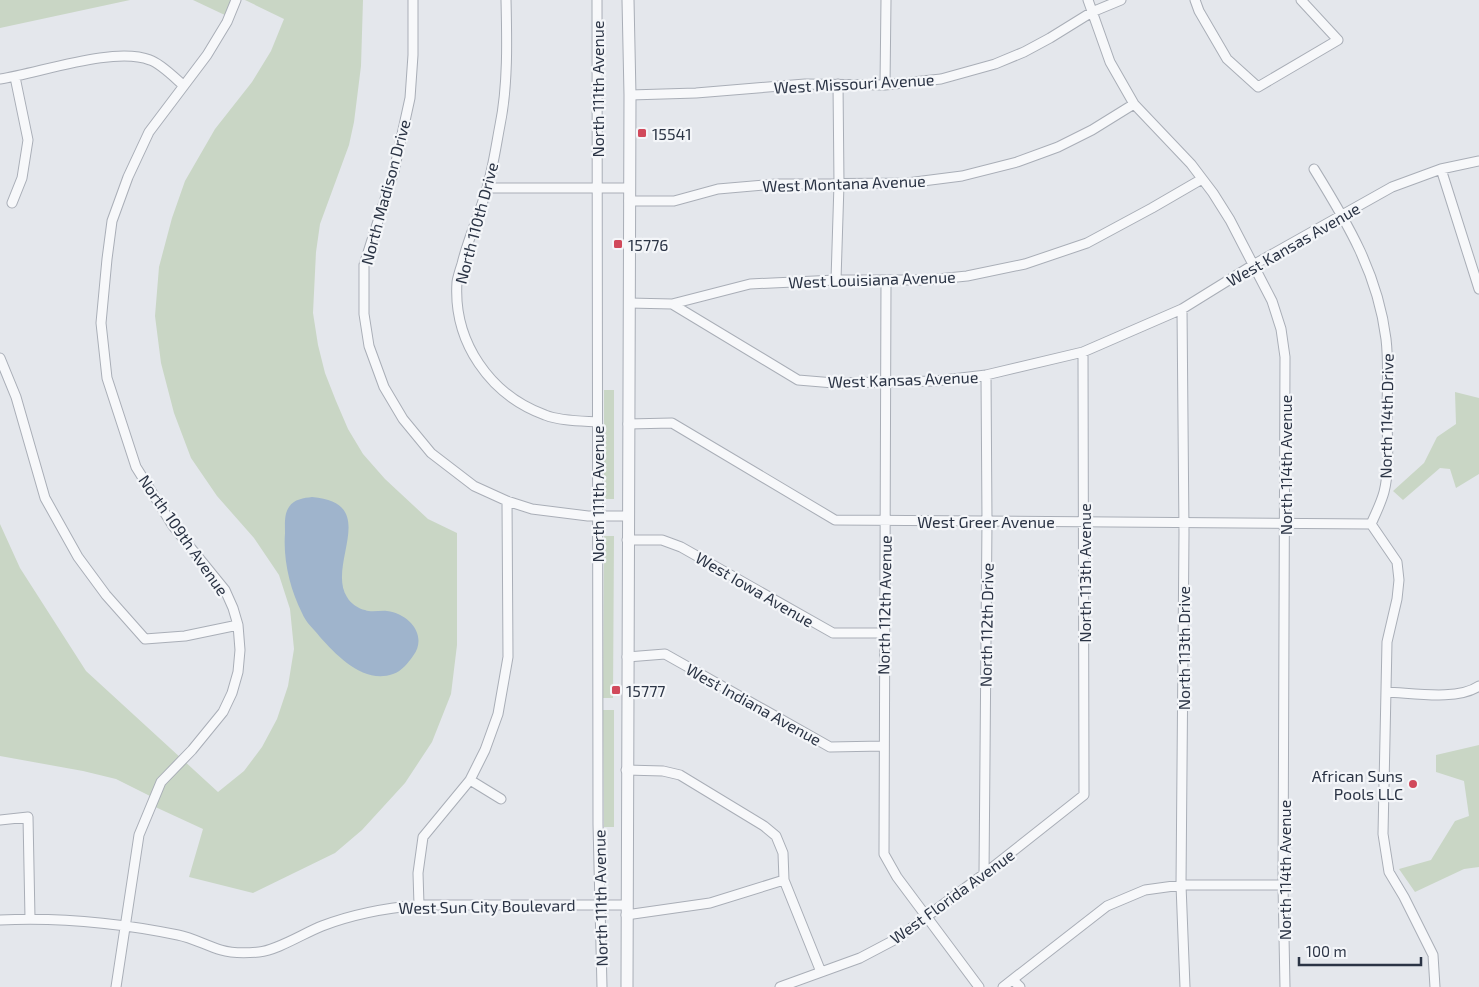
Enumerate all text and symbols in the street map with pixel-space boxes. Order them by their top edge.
street label: North 111th Avenue [588,20,607,158]
street label: West Missouri Avenue [773,69,935,97]
street label: North Madison Drive [356,117,414,267]
place label: 15541 [652,124,692,143]
marker: 15541 [636,127,648,139]
street label: North 110th Drive [451,160,501,286]
street label: West Montana Avenue [762,171,926,195]
street label: West Kansas Avenue [1223,198,1363,290]
place label: 15776 [628,235,668,254]
marker: 15776 [612,238,624,250]
street label: West Louisiana Avenue [788,267,956,291]
street label: North 114th Drive [1375,353,1397,479]
street label: West Kansas Avenue [827,367,979,391]
street label: North 114th Avenue [1276,395,1295,535]
street label: North 111th Avenue [588,425,607,563]
street label: North 109th Avenue [135,471,233,599]
street label: North 113th Avenue [1075,503,1094,643]
street label: West Greer Avenue [917,512,1055,531]
street label: North 112th Avenue [873,535,895,675]
street label: West Iowa Avenue [693,547,817,631]
street label: North 112th Drive [975,563,997,687]
street label: North 113th Drive [1174,586,1193,710]
street label: West Indiana Avenue [683,659,825,749]
place label: 15777 [626,681,666,700]
marker: 15777 [610,684,622,696]
place label: African Suns Pools LLC [1312,766,1403,803]
marker: African Suns Pools LLC [1407,778,1419,790]
street label: North 114th Avenue [1275,800,1294,940]
street label: North 111th Avenue [589,829,611,967]
street label: West Florida Avenue [886,845,1018,947]
street label: West Sun City Boulevard [398,895,576,917]
scale bar [1299,934,1422,966]
text: 100 m [1306,942,1347,960]

